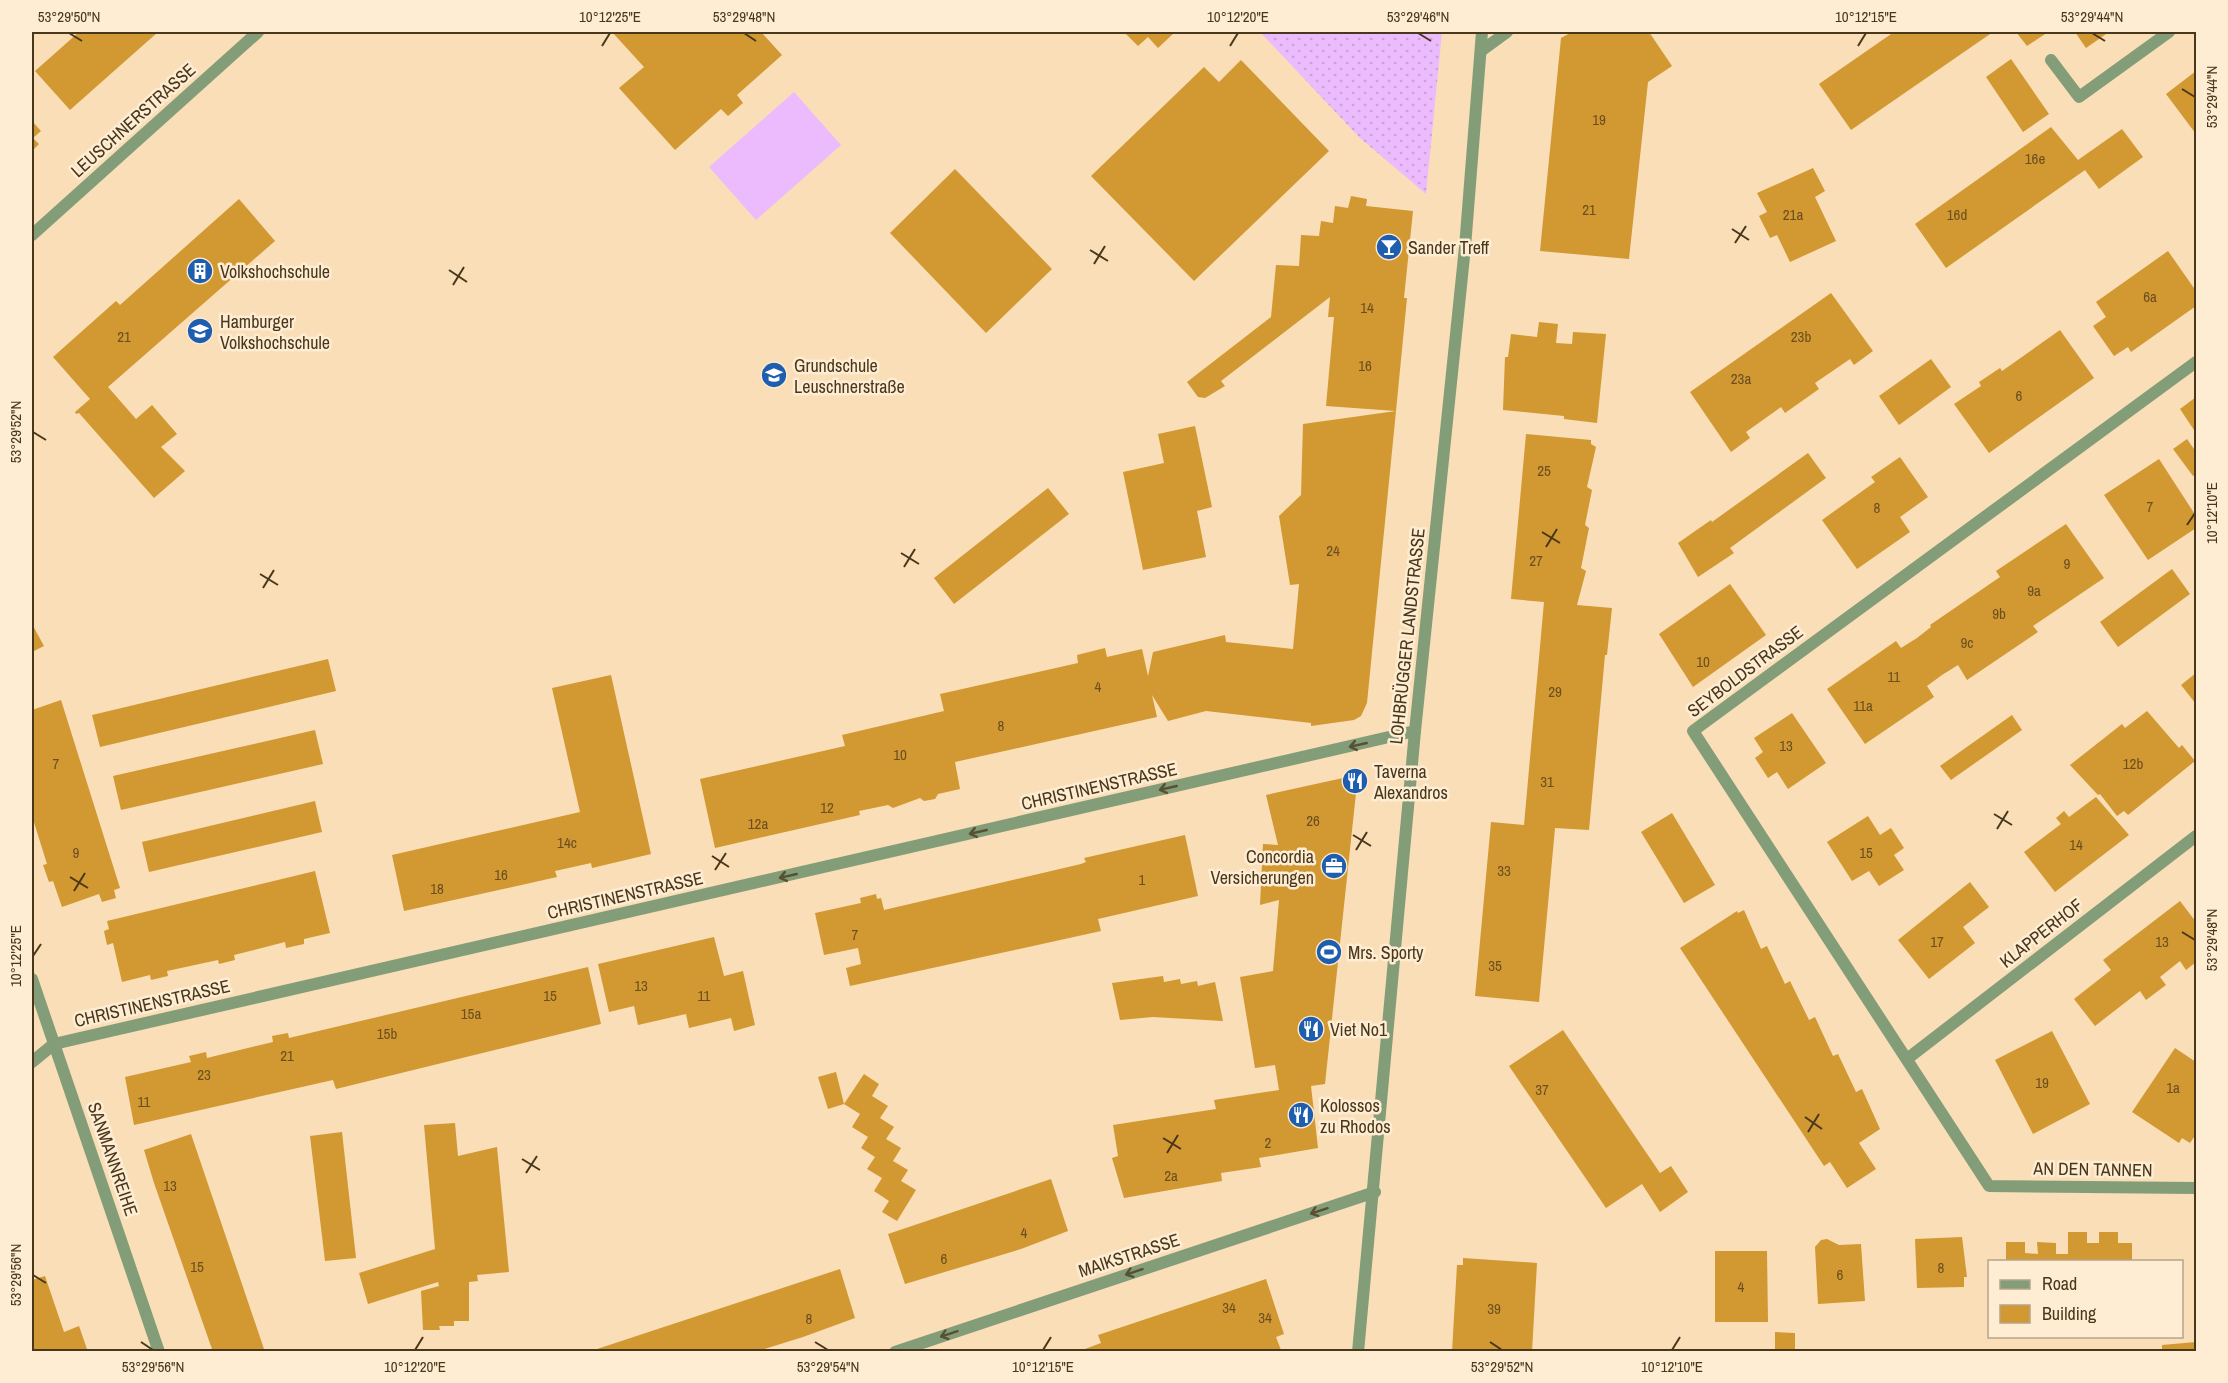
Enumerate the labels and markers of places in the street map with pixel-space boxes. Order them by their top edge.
bar icon: Sander Treff [1374,232,1404,262]
place label: Sander Treff [1408,235,1489,260]
building icon: Volkshochschule [185,256,215,286]
place label: Volkshochschule [220,259,330,284]
place label: Hamburger Volkshochschule [220,309,330,355]
school or university icon: Hamburger Volkshochschule [185,316,215,346]
place label: Grundschule Leuschnerstraße [794,353,905,399]
school or university icon: Grundschule Leuschnerstraße [759,360,789,390]
place label: Taverna Alexandros [1373,759,1448,805]
restaurant icon: Taverna Alexandros [1340,766,1370,796]
place label: Concordia Versicherungen [1211,844,1314,890]
office icon: Concordia Versicherungen [1319,851,1349,881]
sports icon: Mrs. Sporty [1314,937,1344,967]
place label: Mrs. Sporty [1348,940,1424,965]
restaurant icon: Viet No1 [1296,1014,1326,1044]
place label: Viet No1 [1330,1017,1388,1042]
place label: Kolossos zu Rhodos [1320,1093,1391,1139]
restaurant icon: Kolossos zu Rhodos [1286,1100,1316,1130]

